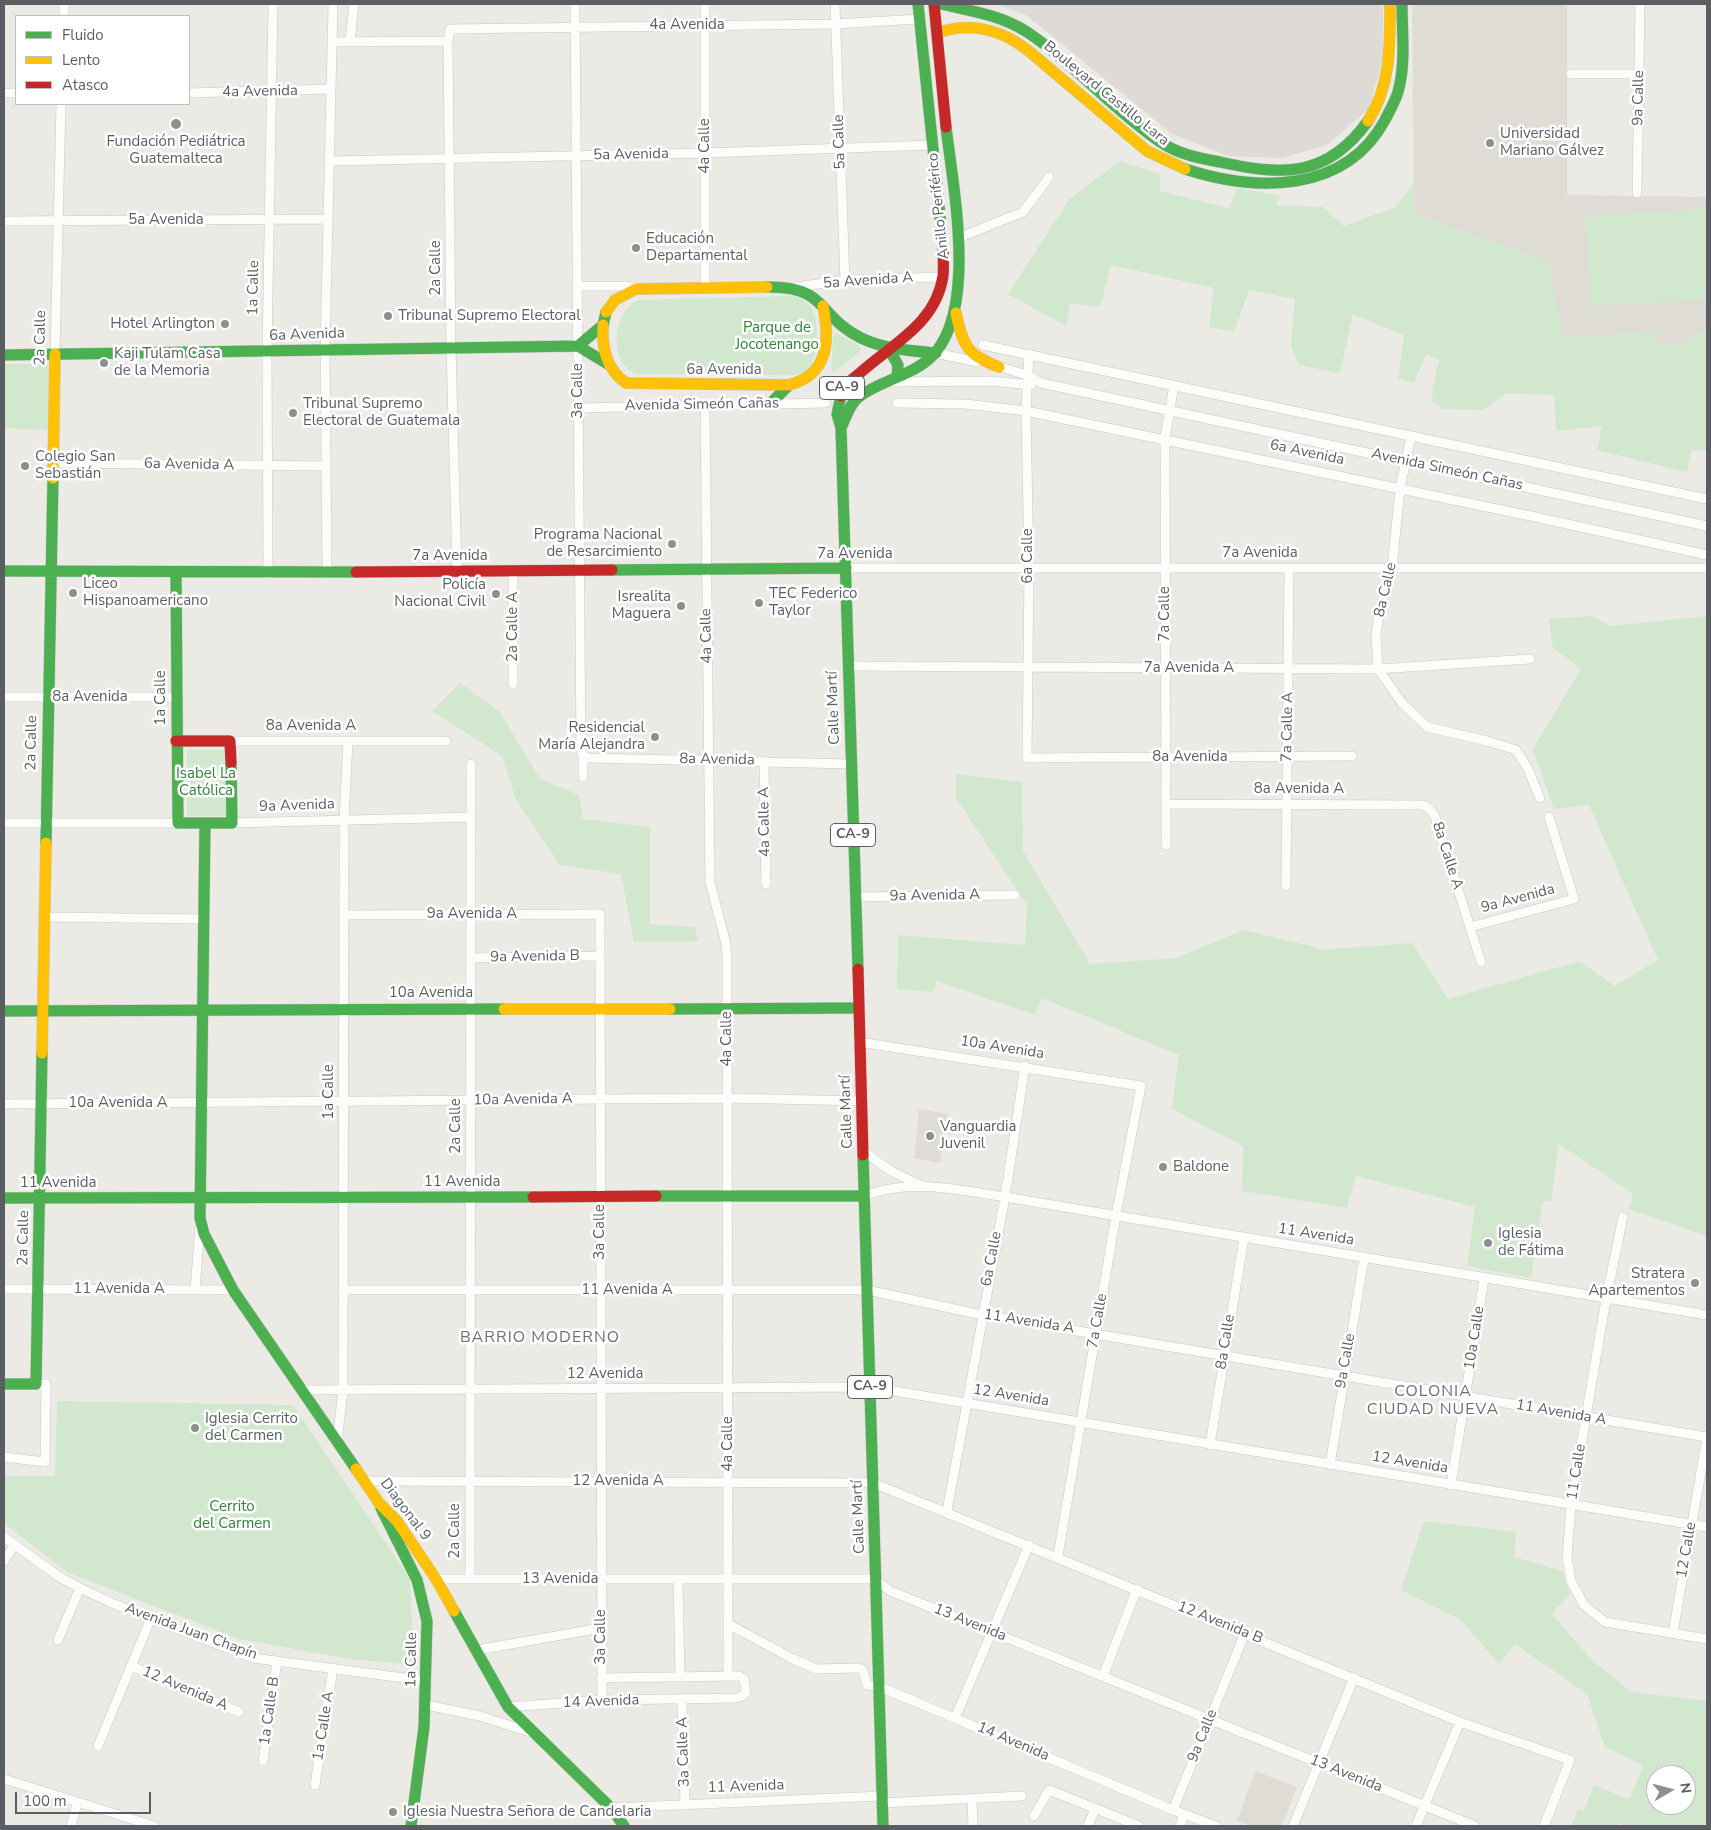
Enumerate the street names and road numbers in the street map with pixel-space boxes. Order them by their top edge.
street label: 4a Avenida [649,16,725,34]
street label: Boulevard Castillo Lara [1040,38,1172,150]
street label: 9a Calle [1630,70,1648,126]
street label: 4a Avenida [222,82,298,102]
street label: 5a Calle [830,114,850,170]
street label: 4a Calle [696,118,714,174]
street label: 5a Avenida [593,145,669,165]
street label: Anillo Periférico [924,152,954,260]
street label: 5a Avenida [128,211,204,229]
street label: 2a Calle [427,240,445,296]
street label: 1a Calle [245,260,263,316]
street label: 5a Avenida A [822,269,914,293]
street label: 2a Calle [32,310,50,366]
street label: 6a Avenida [269,325,345,345]
street label: 6a Avenida [686,361,762,379]
street label: 3a Calle [569,363,587,419]
road number: CA-9 [820,376,864,399]
street label: Avenida Simeón Cañas [625,395,779,415]
street label: 6a Avenida [1268,436,1346,470]
street label: Avenida Simeón Cañas [1370,445,1524,495]
street label: 6a Avenida A [144,455,234,475]
street label: 6a Calle [1019,528,1037,584]
street label: 7a Avenida [1222,544,1298,562]
street label: 7a Avenida [817,545,893,563]
street label: 7a Avenida [412,547,488,565]
street label: 8a Calle [1371,561,1401,619]
street label: 7a Calle [1156,586,1174,642]
street label: 2a Calle A [504,592,522,662]
street label: 4a Calle [698,608,716,664]
street label: 7a Avenida A [1144,659,1234,677]
street label: 1a Calle [152,670,170,726]
street label: Calle Martí [824,671,844,745]
street label: 8a Avenida [52,688,128,706]
street label: 7a Calle A [1278,692,1298,762]
street label: 2a Calle [23,715,41,771]
street label: 8a Avenida A [266,717,356,735]
street label: 8a Avenida [1152,748,1228,766]
street label: 8a Avenida [679,750,755,770]
street label: 8a Avenida A [1254,780,1344,798]
street label: 4a Calle A [755,787,775,857]
street label: 9a Avenida [259,796,335,816]
street label: 8a Calle A [1428,820,1466,892]
road number: CA-9 [830,824,876,846]
street label: 9a Avenida [1479,881,1557,917]
street label: 9a Avenida A [890,886,980,906]
street label: 9a Avenida A [427,905,517,923]
street label: 9a Avenida B [490,947,580,967]
street label: 10a Avenida [389,984,473,1002]
street label: 4a Calle [718,1011,736,1067]
street label: 10a Avenida [959,1032,1045,1064]
street label: 1a Calle [320,1064,338,1120]
street label: Calle Martí [837,1075,857,1149]
street label: 10a Avenida A [473,1090,573,1110]
street label: 10a Avenida A [68,1094,168,1112]
street label: 2a Calle [447,1098,465,1154]
street label: 11 Avenida [424,1173,500,1191]
street label: 11 Avenida [20,1174,96,1192]
street label: 3a Calle [591,1204,609,1260]
street label: 2a Calle [15,1210,33,1266]
street label: 11 Avenida [1277,1220,1355,1250]
street label: 6a Calle [978,1230,1006,1288]
street label: 11 Avenida A [73,1280,165,1298]
street label: 11 Avenida A [581,1281,673,1299]
street label: 7a Calle [1084,1292,1112,1350]
street label: 10a Calle [1461,1305,1489,1371]
street label: 11 Avenida A [982,1306,1076,1338]
street label: 8a Calle [1213,1313,1239,1371]
street label: 9a Calle [1332,1332,1360,1390]
street label: 12 Avenida [567,1365,643,1383]
road number: CA-9 [848,1375,892,1398]
street label: 12 Avenida [972,1381,1050,1411]
street label: 11 Avenida A [1514,1396,1608,1430]
street label: 4a Calle [719,1416,737,1472]
street label: 11 Calle [1564,1443,1590,1501]
street label: 12 Avenida [1371,1448,1449,1478]
street label: 12 Avenida A [572,1472,664,1490]
street label: Diagonal 9 [376,1475,434,1545]
street label: Calle Martí [849,1480,869,1554]
street label: 2a Calle [446,1503,464,1559]
street label: 12 Calle [1673,1521,1701,1579]
street label: 13 Avenida [522,1570,598,1588]
street label: 12 Avenida B [1175,1598,1265,1648]
street label: Avenida Juan Chapín [122,1600,260,1664]
street label: 13 Avenida [931,1600,1009,1646]
street label: 3a Calle [592,1609,610,1665]
street label: 1a Calle [403,1632,421,1688]
street label: 12 Avenida A [139,1663,231,1715]
street label: 1a Calle B [256,1675,284,1747]
street label: 1a Calle A [310,1690,338,1762]
street label: 14 Avenida [562,1692,640,1712]
street label: 9a Calle [1184,1707,1222,1765]
street label: 3a Calle A [674,1717,694,1787]
street label: 14 Avenida [974,1719,1052,1765]
street label: 13 Avenida [1307,1751,1385,1797]
street label: 11 Avenida [707,1777,785,1797]

